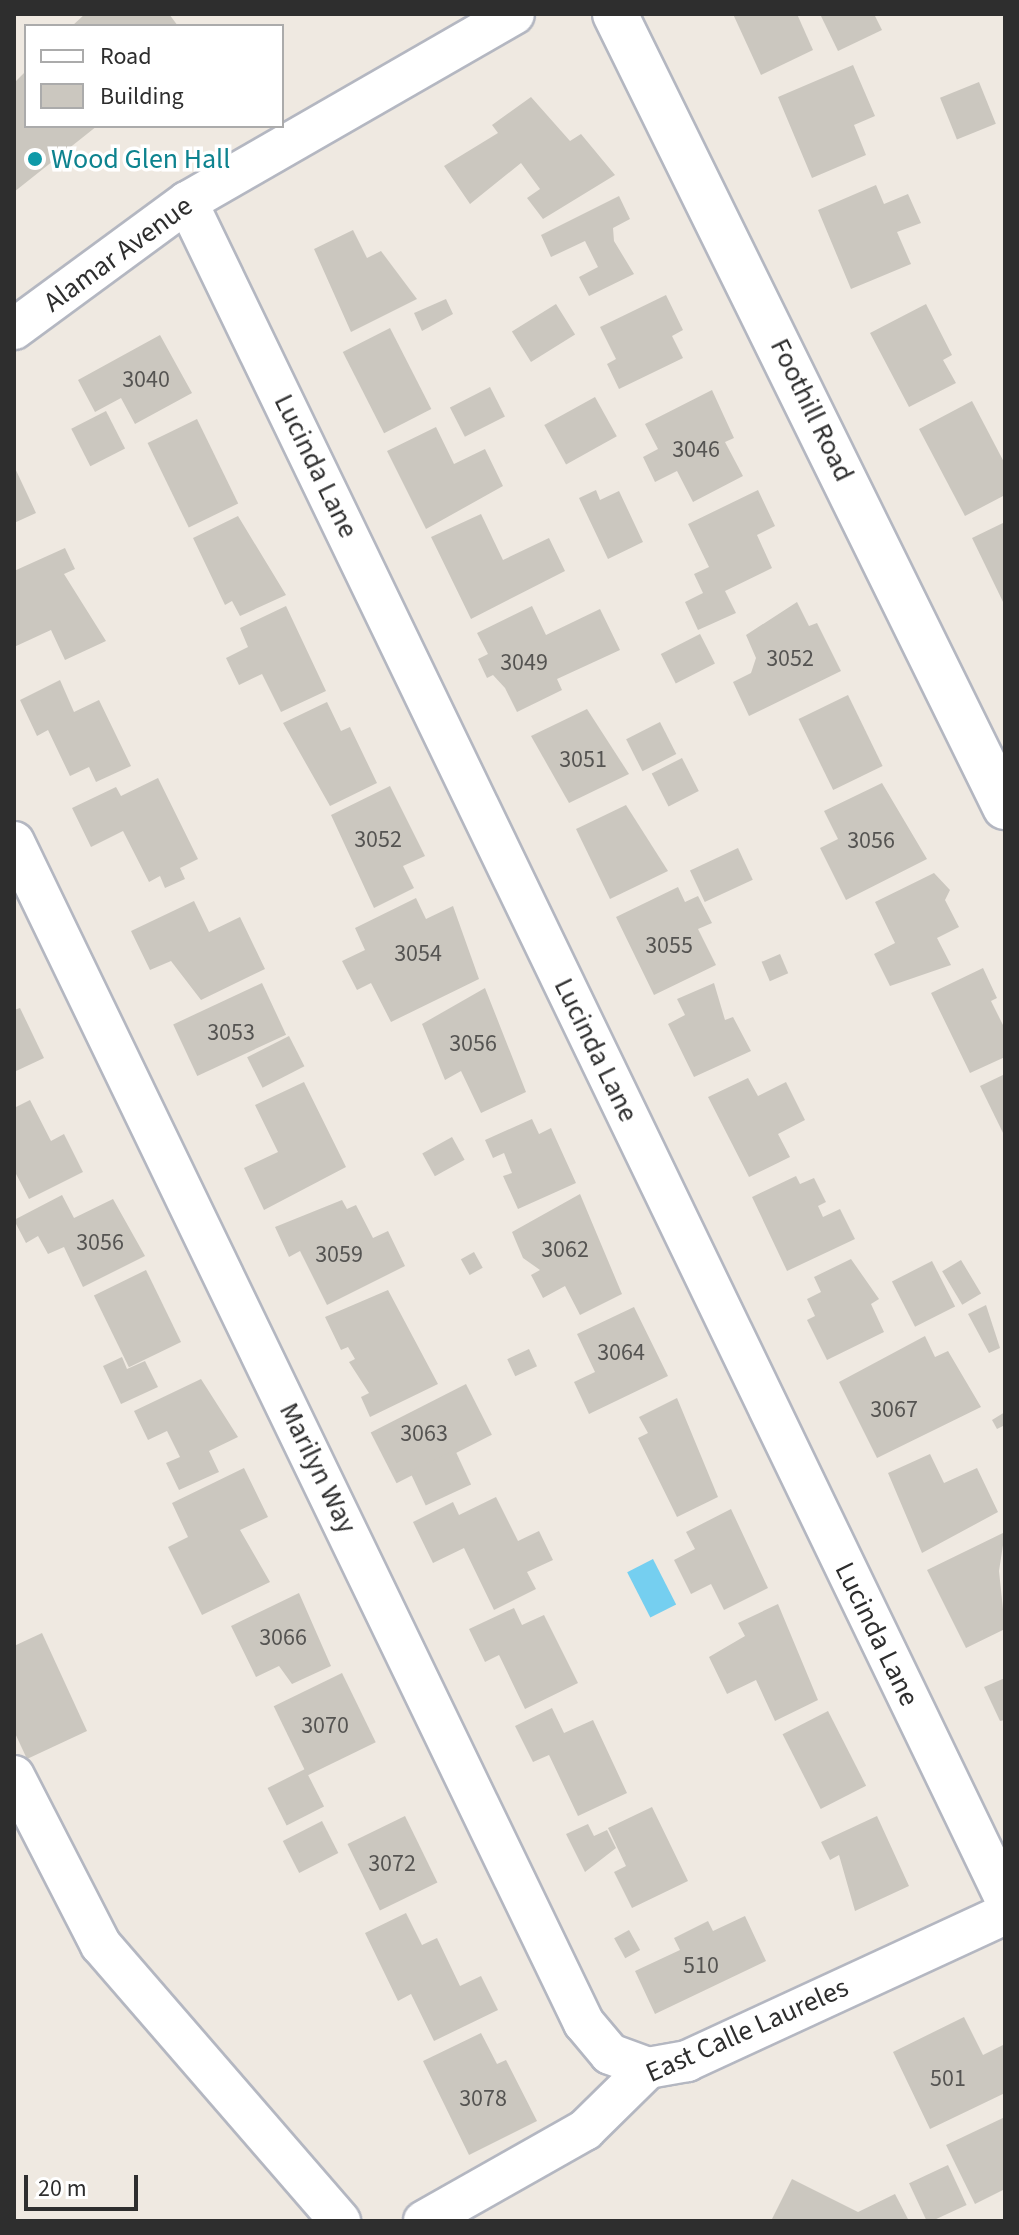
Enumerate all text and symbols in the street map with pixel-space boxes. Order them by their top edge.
legend [24,24,284,128]
text: Road [100,39,152,74]
text: Building [100,79,184,114]
place label: Wood Glen Hall [51,142,230,176]
marker: Wood Glen Hall [26,150,44,168]
street label: Alamar Avenue [37,189,199,319]
street label: Foothill Road [763,333,861,487]
house number: 3040 [122,366,170,394]
street label: Lucinda Lane [267,389,365,543]
house number: 3046 [672,436,720,464]
house number: 3052 [766,645,814,673]
house number: 3049 [500,649,548,677]
house number: 3051 [559,746,607,774]
house number: 3052 [354,826,402,854]
house number: 3056 [847,827,895,855]
house number: 3055 [645,932,693,960]
house number: 3054 [394,940,442,968]
street label: Lucinda Lane [547,973,645,1127]
house number: 3053 [207,1019,255,1047]
house number: 3056 [449,1030,497,1058]
house number: 3056 [76,1229,124,1257]
house number: 3062 [541,1236,589,1264]
house number: 3059 [315,1241,363,1269]
house number: 3064 [597,1339,645,1367]
house number: 3067 [870,1396,918,1424]
street label: Marilyn Way [272,1397,364,1539]
house number: 3063 [400,1420,448,1448]
street label: Lucinda Lane [828,1557,926,1711]
house number: 3066 [259,1624,307,1652]
house number: 3070 [301,1712,349,1740]
house number: 3072 [368,1850,416,1878]
house number: 510 [683,1952,719,1980]
street label: East Calle Laureles [641,1970,853,2090]
house number: 501 [930,2065,966,2093]
house number: 3078 [459,2085,507,2113]
scale bar [28,2159,142,2209]
text: 20 m [38,2171,87,2206]

